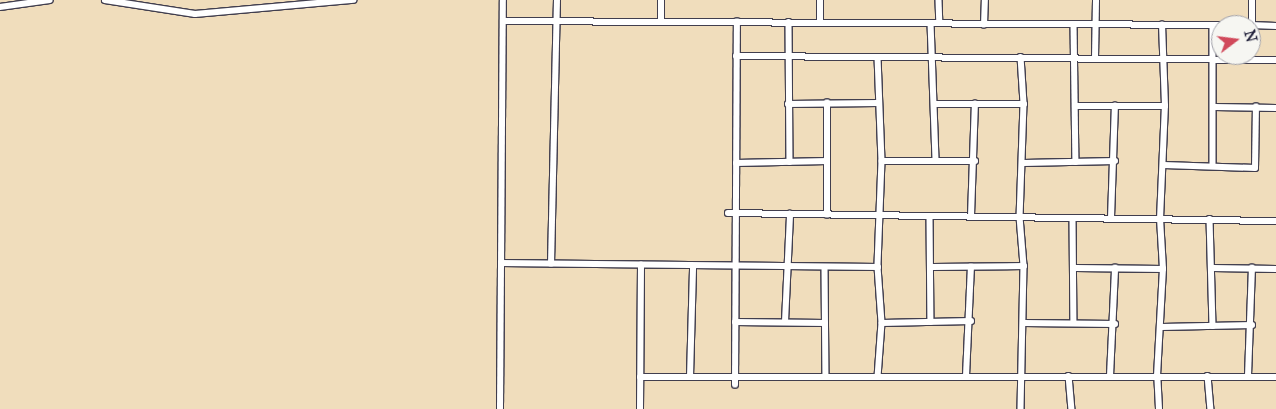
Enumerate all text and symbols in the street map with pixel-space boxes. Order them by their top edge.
north arrow [1211,15,1261,65]
text: N [1240,28,1260,44]

